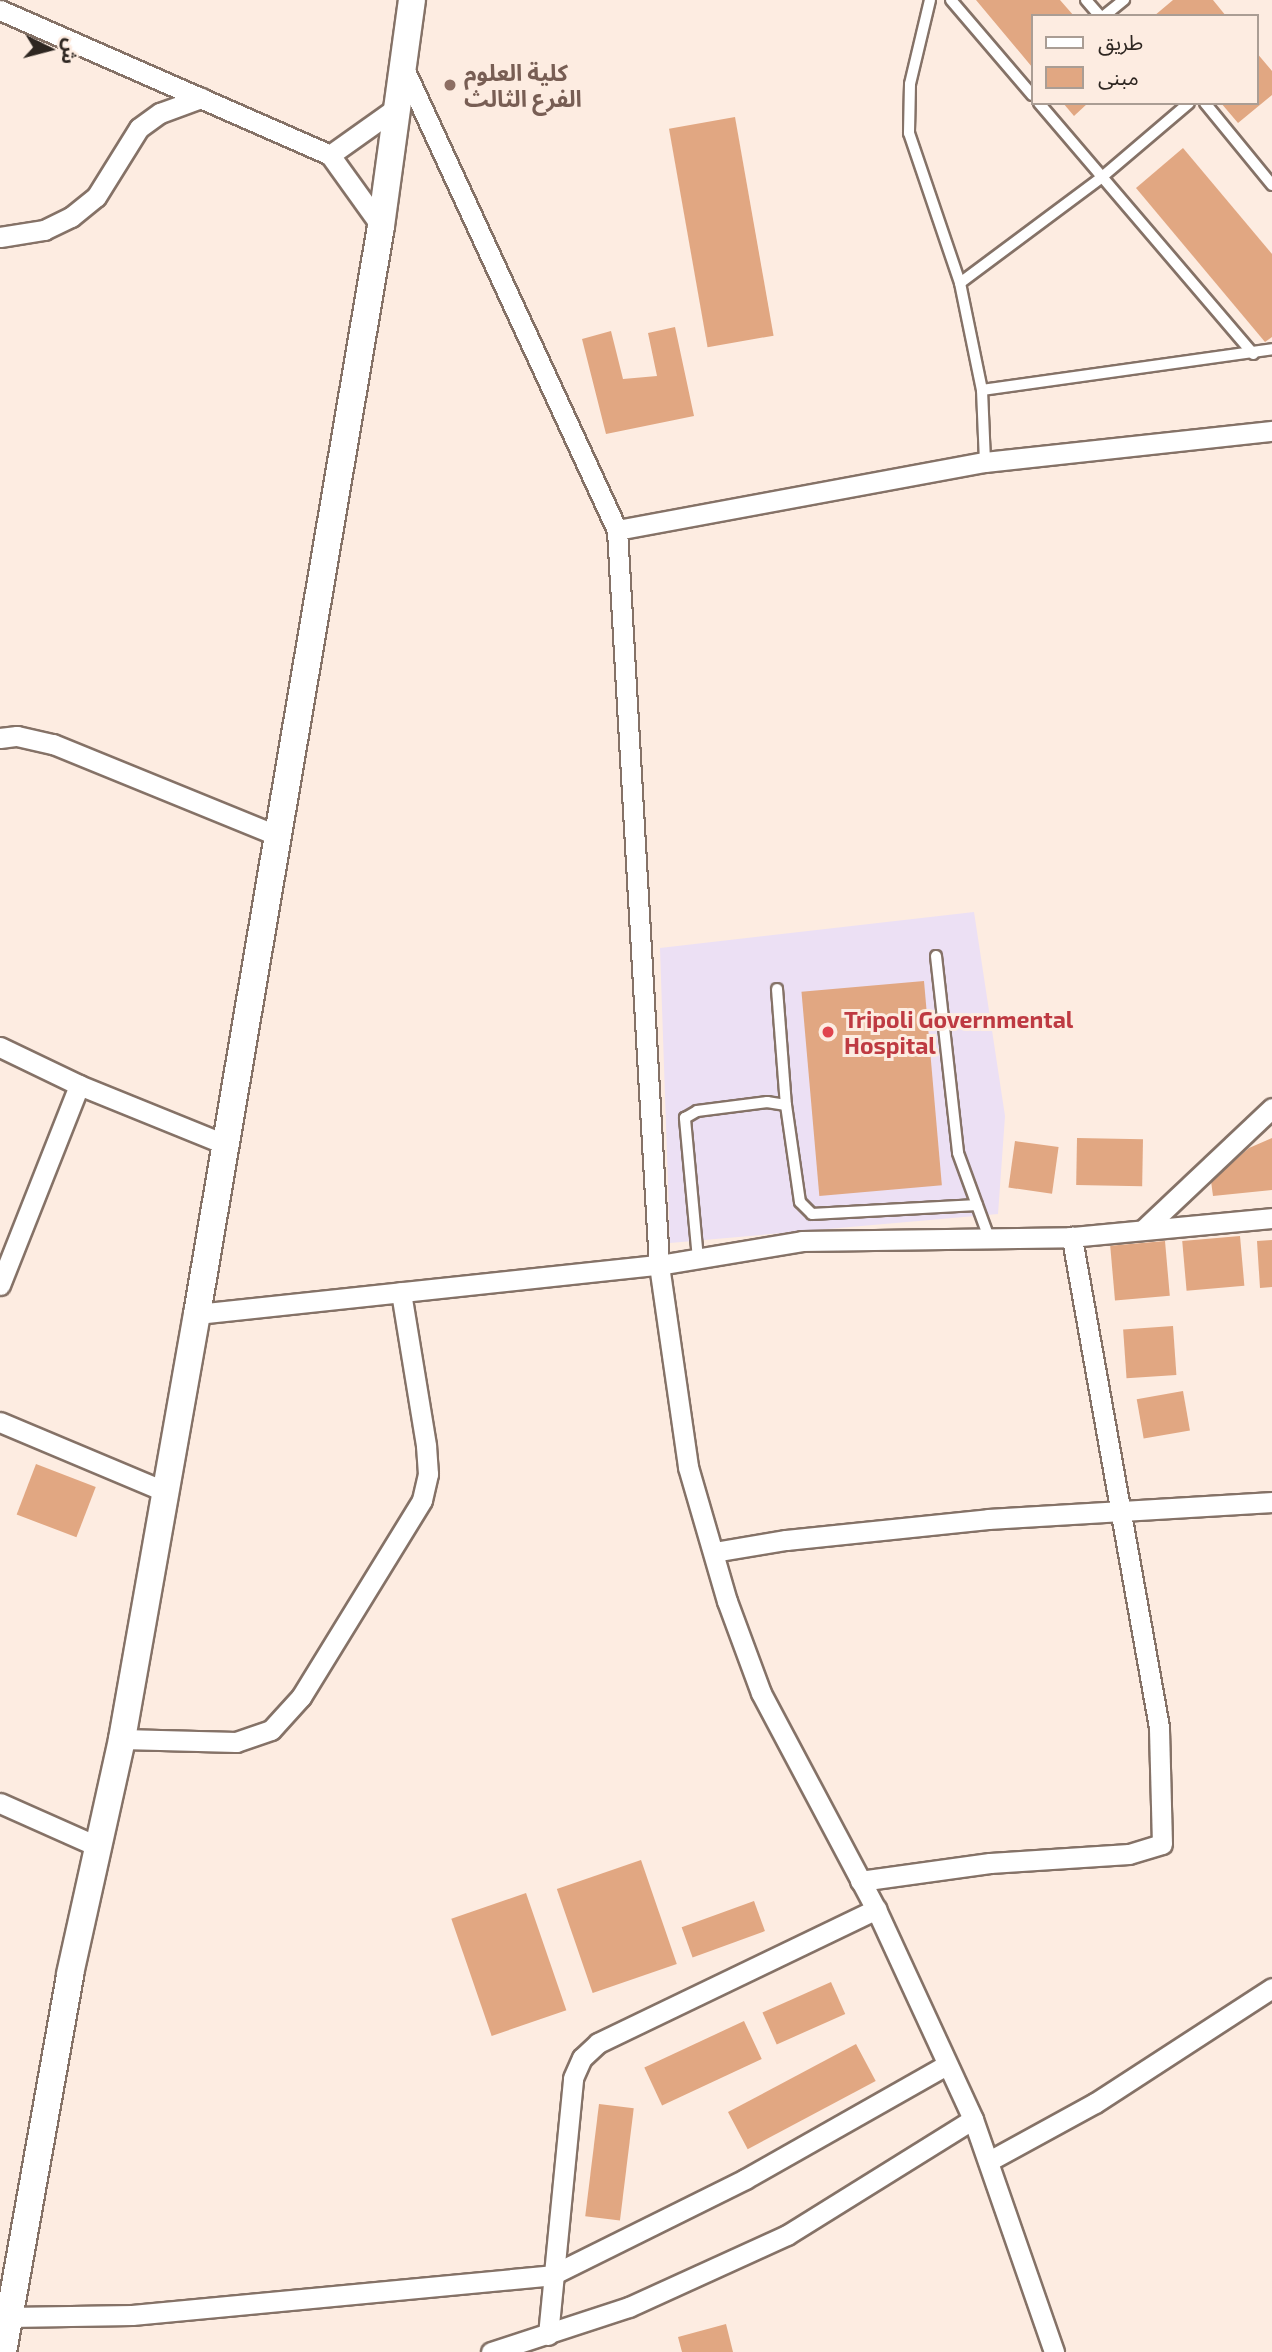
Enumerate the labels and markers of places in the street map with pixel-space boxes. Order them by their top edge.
place label: كلية العلوم الفرع الثالث [464,58,582,112]
marker: كلية العلوم الفرع الثالث [442,77,458,93]
place label: Tripoli Governmental Hospital [844,1005,1073,1059]
marker: Tripoli Governmental Hospital [818,1022,838,1042]

